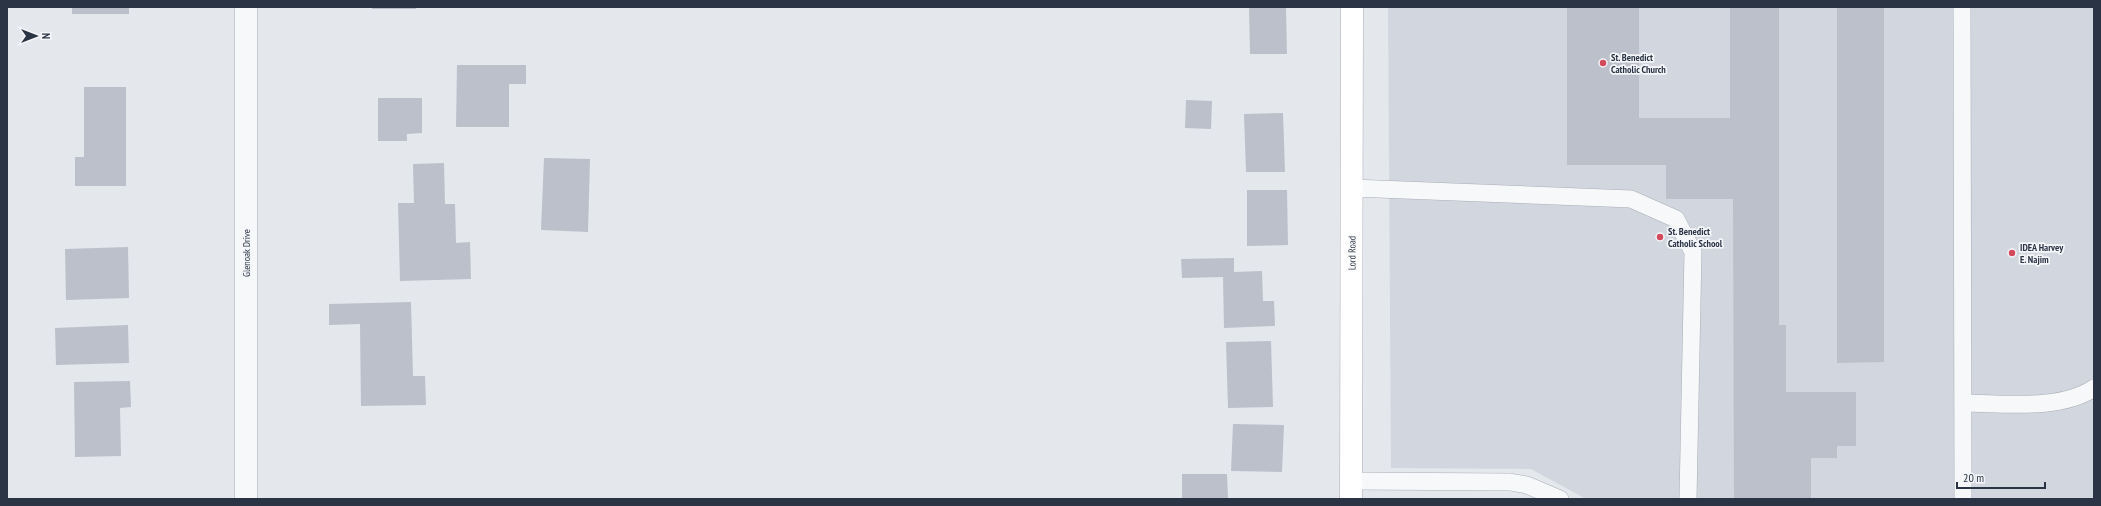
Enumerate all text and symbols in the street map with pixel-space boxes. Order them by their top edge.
north arrow [16,16,56,56]
text: N [39,33,53,39]
place label: St. Benedict Catholic Church [1611,51,1666,76]
marker: St. Benedict Catholic Church [1598,58,1608,68]
place label: St. Benedict Catholic School [1668,225,1723,250]
street label: Glenoak Drive [240,229,253,277]
marker: St. Benedict Catholic School [1655,232,1665,242]
street label: Lord Road [1345,236,1358,270]
place label: IDEA Harvey E. Najim [2020,241,2064,266]
marker: IDEA Harvey E. Najim [2007,248,2017,258]
scale bar [1957,464,2045,490]
text: 20 m [1963,470,1984,485]

